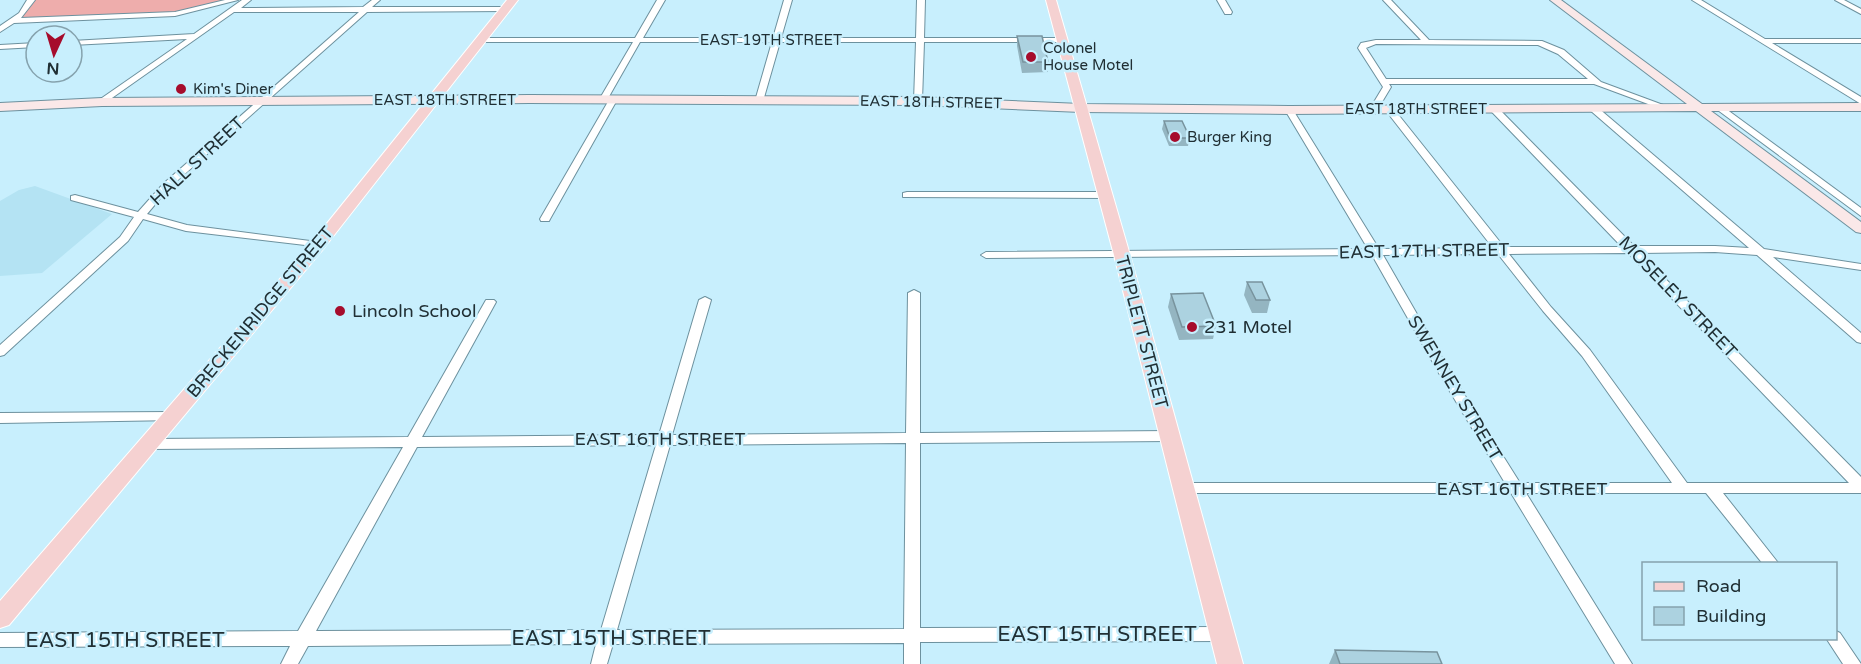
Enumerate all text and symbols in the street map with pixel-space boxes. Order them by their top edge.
north arrow [24,24,84,84]
street label: EAST 19TH STREET [700,31,842,49]
place label: Colonel House Motel [1043,39,1133,74]
marker: Colonel House Motel [1024,50,1038,64]
text: N [46,58,60,78]
place label: Kim's Diner [193,80,273,98]
marker: Kim's Diner [174,82,188,96]
street label: EAST 18TH STREET [374,91,516,109]
street label: EAST 18TH STREET [860,92,1002,112]
street label: EAST 18TH STREET [1345,100,1487,118]
street label: HALL STREET [145,112,249,210]
place label: Burger King [1187,128,1272,146]
marker: Burger King [1168,130,1182,144]
street label: BRECKENRIDGE STREET [182,222,338,402]
street label: MOSELEY STREET [1614,232,1742,362]
street label: EAST 17TH STREET [1338,239,1510,263]
street label: TRIPLETT STREET [1111,253,1173,411]
place label: Lincoln School [352,300,476,322]
marker: Lincoln School [333,304,347,318]
street label: SWENNEY STREET [1403,311,1507,465]
place label: 231 Motel [1204,316,1292,338]
marker: 231 Motel [1185,320,1199,334]
street label: EAST 16TH STREET [575,428,746,450]
street label: EAST 16TH STREET [1437,478,1608,500]
legend [1642,562,1837,640]
text: Road [1696,575,1741,597]
text: Building [1696,605,1766,627]
street label: EAST 15TH STREET [997,622,1197,647]
street label: EAST 15TH STREET [511,626,711,651]
street label: EAST 15TH STREET [25,628,225,653]

